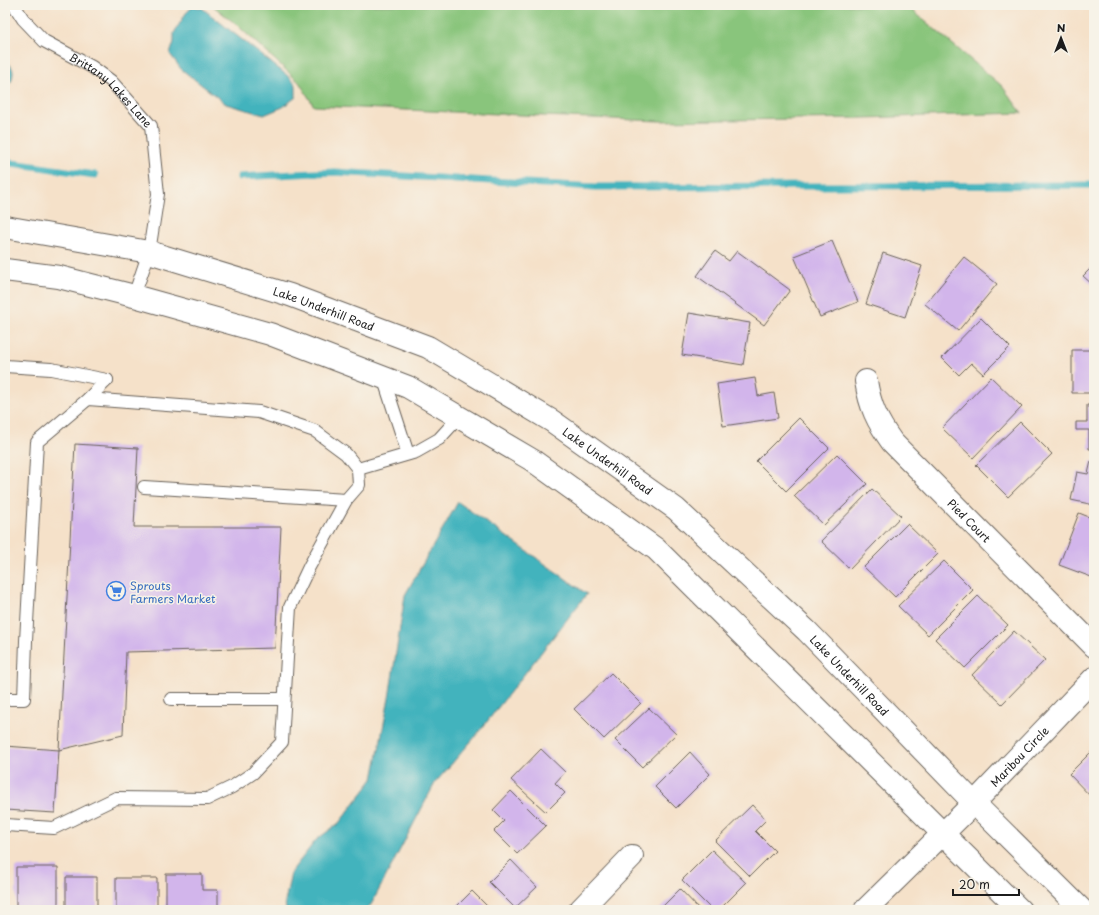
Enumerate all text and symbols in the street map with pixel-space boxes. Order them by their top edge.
north arrow [1041,18,1081,58]
text: N [1057,19,1066,36]
street label: Brittany Lakes Lane [67,48,157,131]
street label: Lake Underhill Road [271,282,377,335]
street label: Lake Underhill Road [559,423,656,499]
street label: Pied Court [944,494,995,546]
place label: Sprouts Farmers Market [130,577,216,607]
supermarket icon: Sprouts Farmers Market [105,580,127,602]
street label: Lake Underhill Road [806,631,893,719]
street label: Maribou Circle [986,722,1052,790]
scale bar [953,871,1019,897]
text: 20 m [959,875,990,893]

